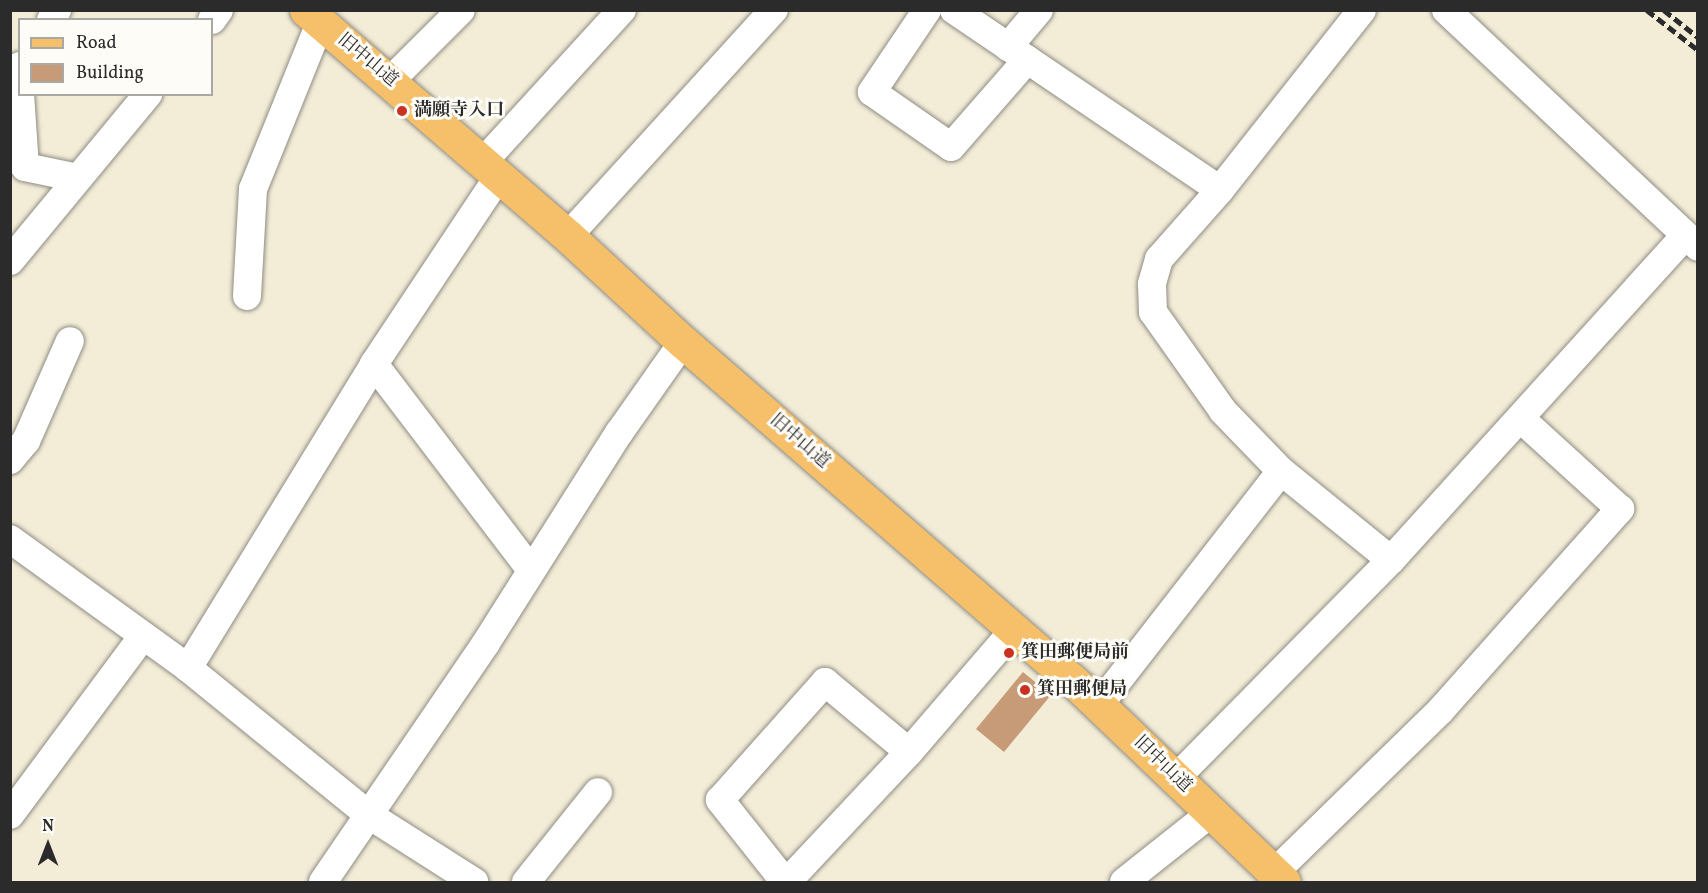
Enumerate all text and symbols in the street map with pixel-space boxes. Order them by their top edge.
legend [18,18,213,96]
street label: 旧中山道 [332,30,402,92]
text: Road [76,31,117,56]
text: Building [76,61,144,86]
place label: 満願寺入口 [414,100,504,122]
marker: 満願寺入口 [395,104,409,118]
street label: 旧中山道 [765,410,833,474]
place label: 箕田郵便局前 [1021,642,1129,664]
marker: 箕田郵便局前 [1002,646,1016,660]
place label: 箕田郵便局 [1037,679,1127,701]
marker: 箕田郵便局 [1018,683,1032,697]
street label: 旧中山道 [1129,732,1195,798]
north arrow [18,815,78,875]
text: N [42,816,54,838]

